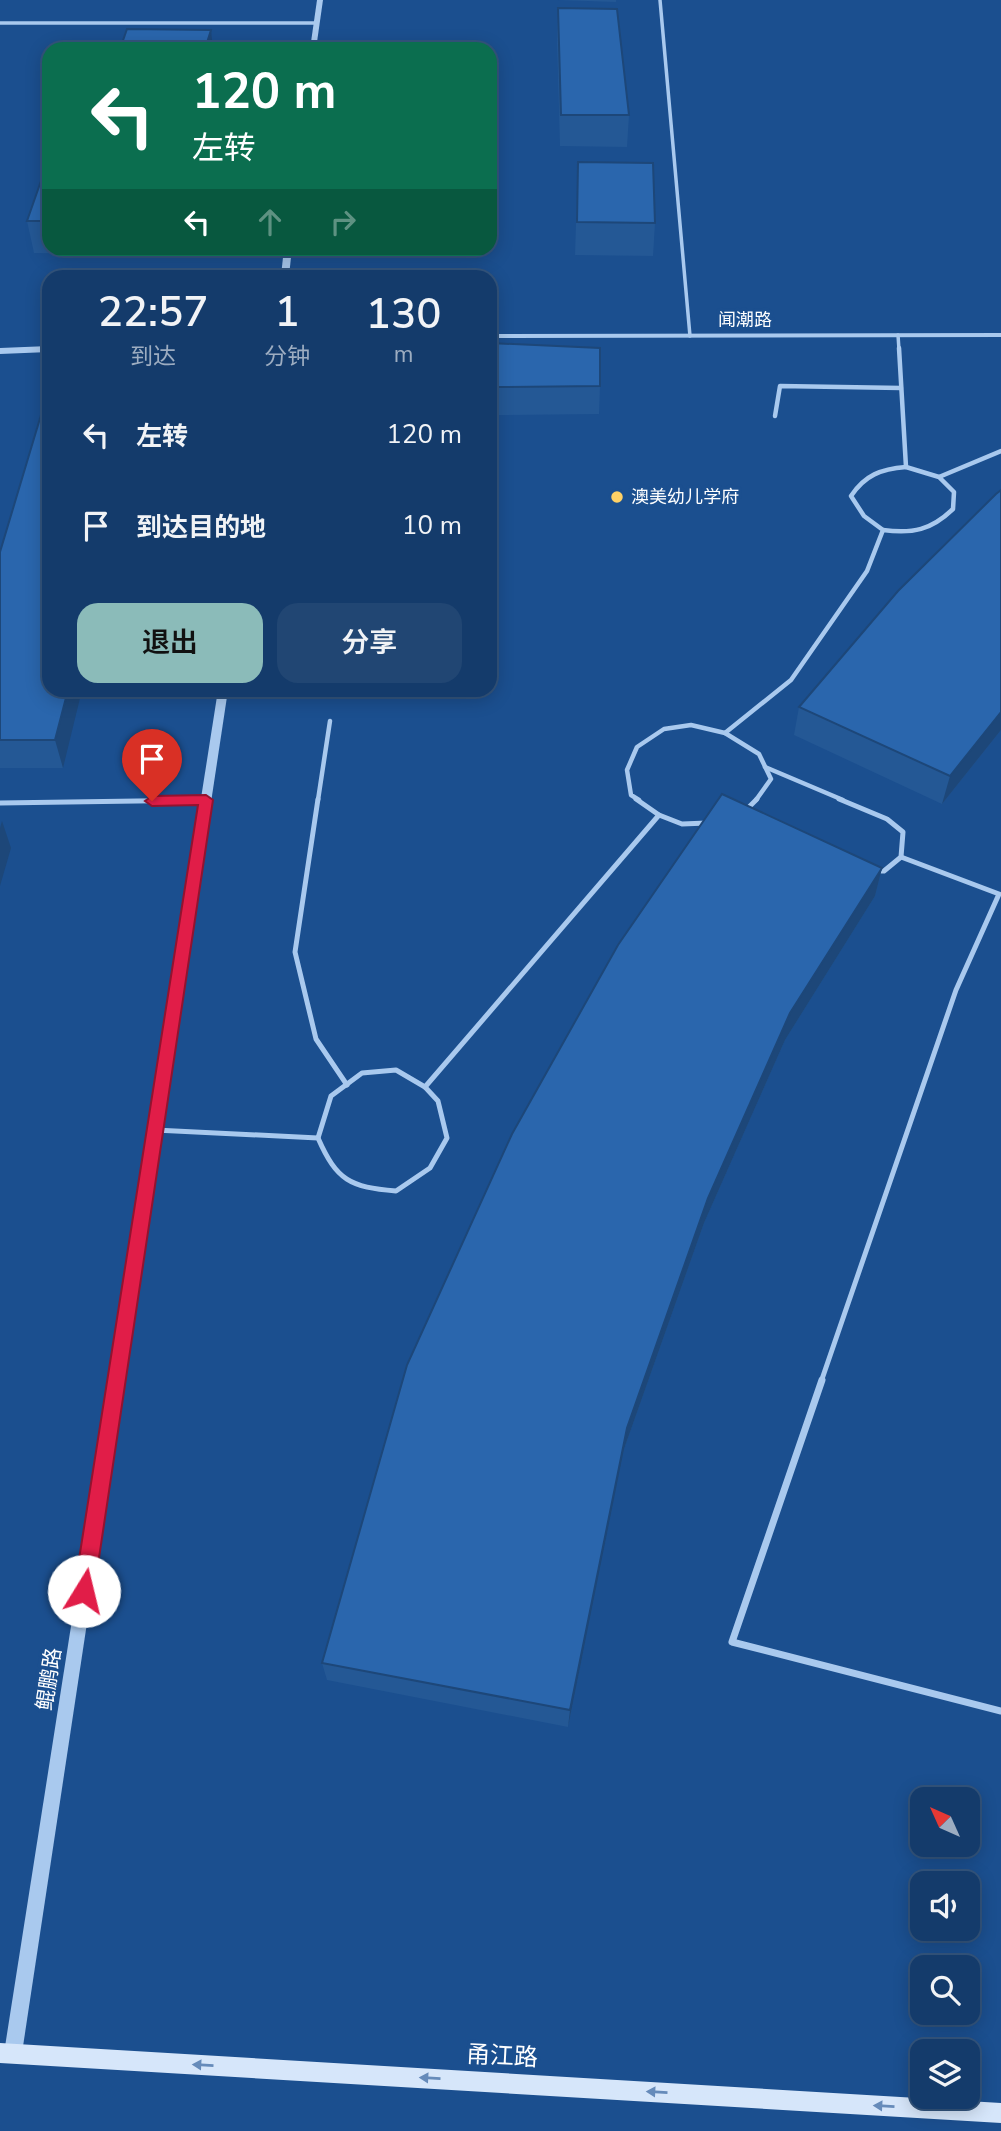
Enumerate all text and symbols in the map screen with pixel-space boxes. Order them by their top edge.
text: 120 m [192,58,336,125]
icon: left [77,70,168,161]
text: 左转 [192,127,256,170]
icon: left [178,203,216,241]
icon: ahead [251,203,289,241]
icon: right [324,203,362,241]
text: 22:57 [98,284,208,341]
text: 1 [274,284,300,341]
text: 130 [366,286,441,343]
street label: 闻潮路 [718,308,772,332]
text: m [394,339,413,370]
text: 到达 [130,341,176,372]
text: 分钟 [264,341,310,372]
icon: left [77,416,115,454]
text: 120 m [386,417,462,452]
text: 左转 [136,419,188,454]
place label: 澳美幼儿学府 [631,485,739,509]
marker: 澳美幼儿学府 [609,489,625,505]
icon: arrive [77,507,115,545]
text: 10 m [402,508,462,543]
text: 到达目的地 [136,510,266,545]
button: 退出 [77,603,263,683]
button: 分享 [277,603,462,683]
pin [122,729,182,801]
icon: arrive [133,740,171,778]
position arrow [47,1554,121,1628]
street label: 鲲鹏路 [30,1646,68,1712]
north arrow [910,1787,980,1857]
map controls [910,1787,980,2109]
button: sound [910,1871,980,1941]
button: search [910,1955,980,2025]
street label: 甬江路 [465,2038,539,2074]
button: layers [910,2039,980,2109]
one-way arrow [191,2059,213,2070]
one-way arrow [419,2072,441,2083]
one-way arrow [646,2086,668,2097]
one-way arrow [873,2100,895,2111]

